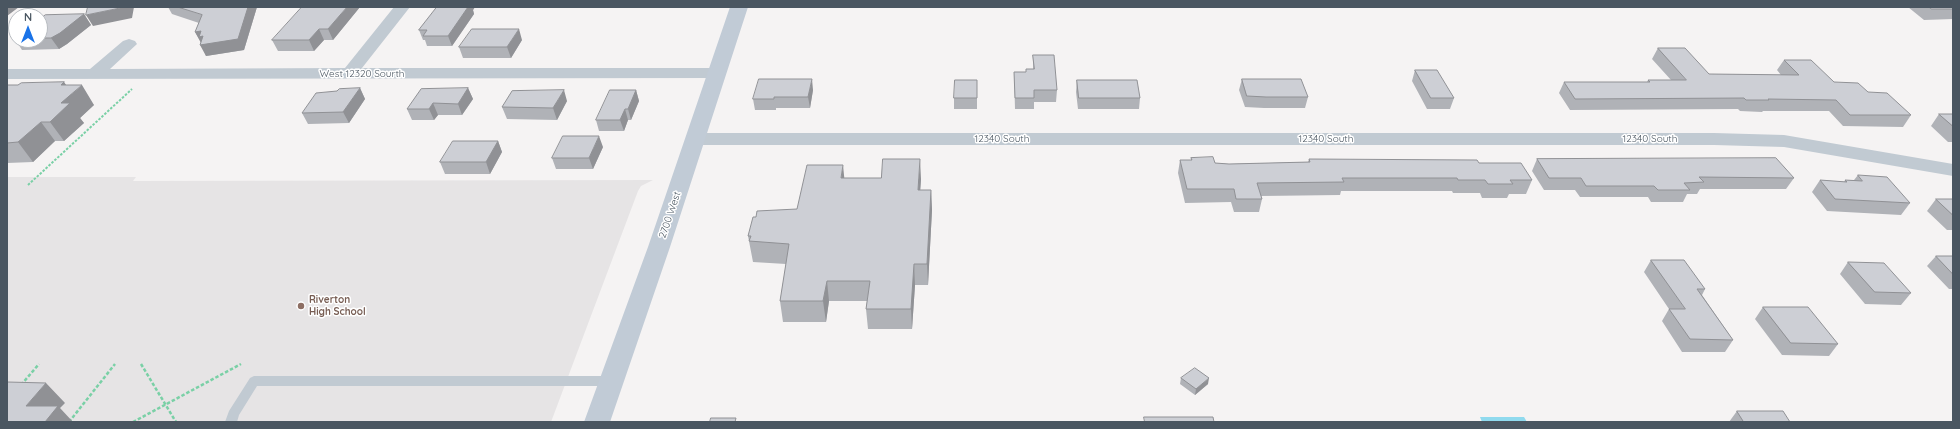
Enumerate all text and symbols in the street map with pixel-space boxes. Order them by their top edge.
north arrow [8,8,48,48]
text: N [24,10,32,24]
street label: West 12320 Sourth [320,68,404,80]
street label: 12340 South [975,133,1029,145]
street label: 12340 South [1299,133,1353,145]
street label: 12340 South [1623,133,1677,145]
street label: 2700 West [656,190,684,240]
place label: Riverton High School [309,294,366,318]
marker: Riverton High School [296,301,306,311]

